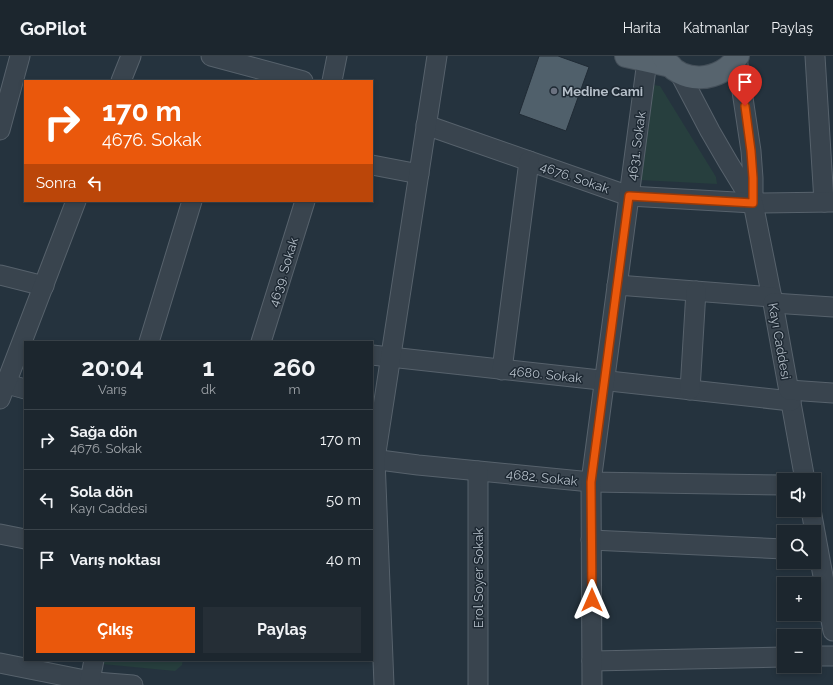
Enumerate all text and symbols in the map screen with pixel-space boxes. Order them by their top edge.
text: GoPilot [20,17,86,39]
text: Harita [623,20,661,36]
text: Katmanlar [683,20,749,36]
text: Paylaş [771,20,813,36]
pin [728,65,762,106]
icon: arrive [734,71,756,93]
place label: Medine Cami [562,84,643,99]
marker: Medine Cami [549,86,559,96]
text: 170 m [102,95,182,128]
icon: right [36,96,88,148]
street label: 4631. Sokak [624,110,649,182]
text: 4676. Sokak [102,129,202,150]
street label: 4676. Sokak [538,159,611,196]
icon: left [84,172,106,194]
text: Sonra [36,174,76,192]
street label: 4639. Sokak [266,236,301,309]
street label: Kayı Caddesi [765,302,794,380]
text: 20:04 [81,353,144,382]
text: 1 [202,353,214,382]
text: 260 [273,353,316,382]
street label: 4680. Sokak [509,363,583,386]
text: Varış [98,382,127,397]
text: dk [201,382,216,397]
text: m [288,382,300,397]
text: Sağa dön [70,423,137,441]
icon: right [36,429,58,451]
text: 170 m [320,431,361,449]
text: 4676. Sokak [70,441,142,456]
street label: 4682. Sokak [506,466,578,489]
map controls [777,473,821,673]
button: sound [777,473,821,517]
text: Sola dön [70,483,133,501]
icon: left [36,489,58,511]
text: 50 m [326,491,361,509]
text: Kayı Caddesi [70,501,147,516]
button: search [777,525,821,569]
street label: Erol Soyer Sokak [471,528,486,628]
icon: arrive [36,549,58,571]
text: Varış noktası [70,551,161,569]
text: 40 m [326,551,361,569]
button: + [777,577,821,621]
position arrow [571,579,613,621]
button: Çıkış [36,607,195,653]
button: Paylaş [203,607,361,653]
button: − [777,629,821,673]

